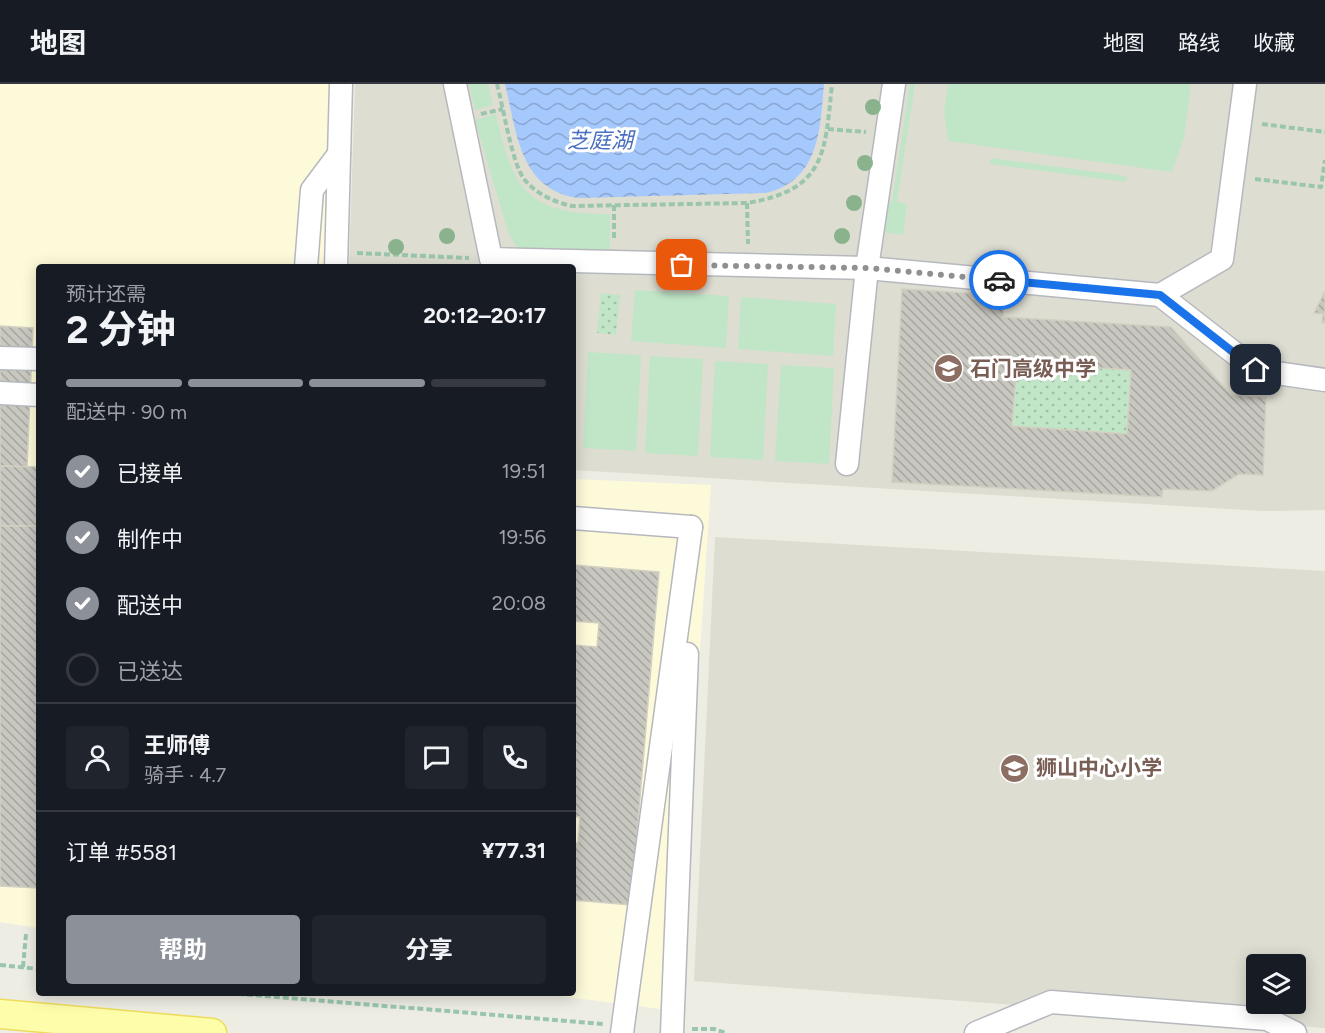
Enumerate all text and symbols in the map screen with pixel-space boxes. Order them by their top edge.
text: 地图 [30,26,86,60]
text: 地图 [1103,30,1145,55]
text: 路线 [1178,30,1220,55]
text: 收藏 [1253,30,1295,55]
water label: 芝庭湖 [567,127,636,154]
pin [656,239,707,290]
icon: bag [665,248,698,281]
courier [969,250,1029,310]
icon: car [983,264,1016,297]
text: 预计还需 [66,282,146,306]
text: 20:12–20:17 [423,302,546,329]
text: 2 分钟 [66,306,176,353]
pin [1230,344,1281,395]
school or university icon: 石门高级中学 [933,353,965,385]
icon: home [1239,353,1272,386]
place label: 石门高级中学 [970,356,1096,381]
text: 配送中 · 90 m [66,400,187,424]
icon: check [66,455,99,488]
text: 19:51 [502,459,546,483]
text: 已接单 [117,460,183,487]
icon: check [66,521,99,554]
text: 19:56 [499,525,546,549]
text: 制作中 [117,526,183,553]
icon: check [66,587,99,620]
text: 20:08 [492,591,546,615]
text: 配送中 [117,592,183,619]
text: 已送达 [117,658,183,685]
button: person [66,726,129,789]
button: chat [405,726,468,789]
button: phone [483,726,546,789]
text: 王师傅 [144,732,210,759]
school or university icon: 狮山中心小学 [999,752,1031,784]
place label: 狮山中心小学 [1036,755,1162,780]
text: 骑手 · 4.7 [144,763,226,787]
text: ¥77.31 [481,837,546,864]
text: 订单 #5581 [66,839,177,866]
button: 帮助 [66,915,300,984]
button: 分享 [312,915,546,984]
map controls [1246,954,1306,1014]
button: layers [1246,954,1306,1014]

